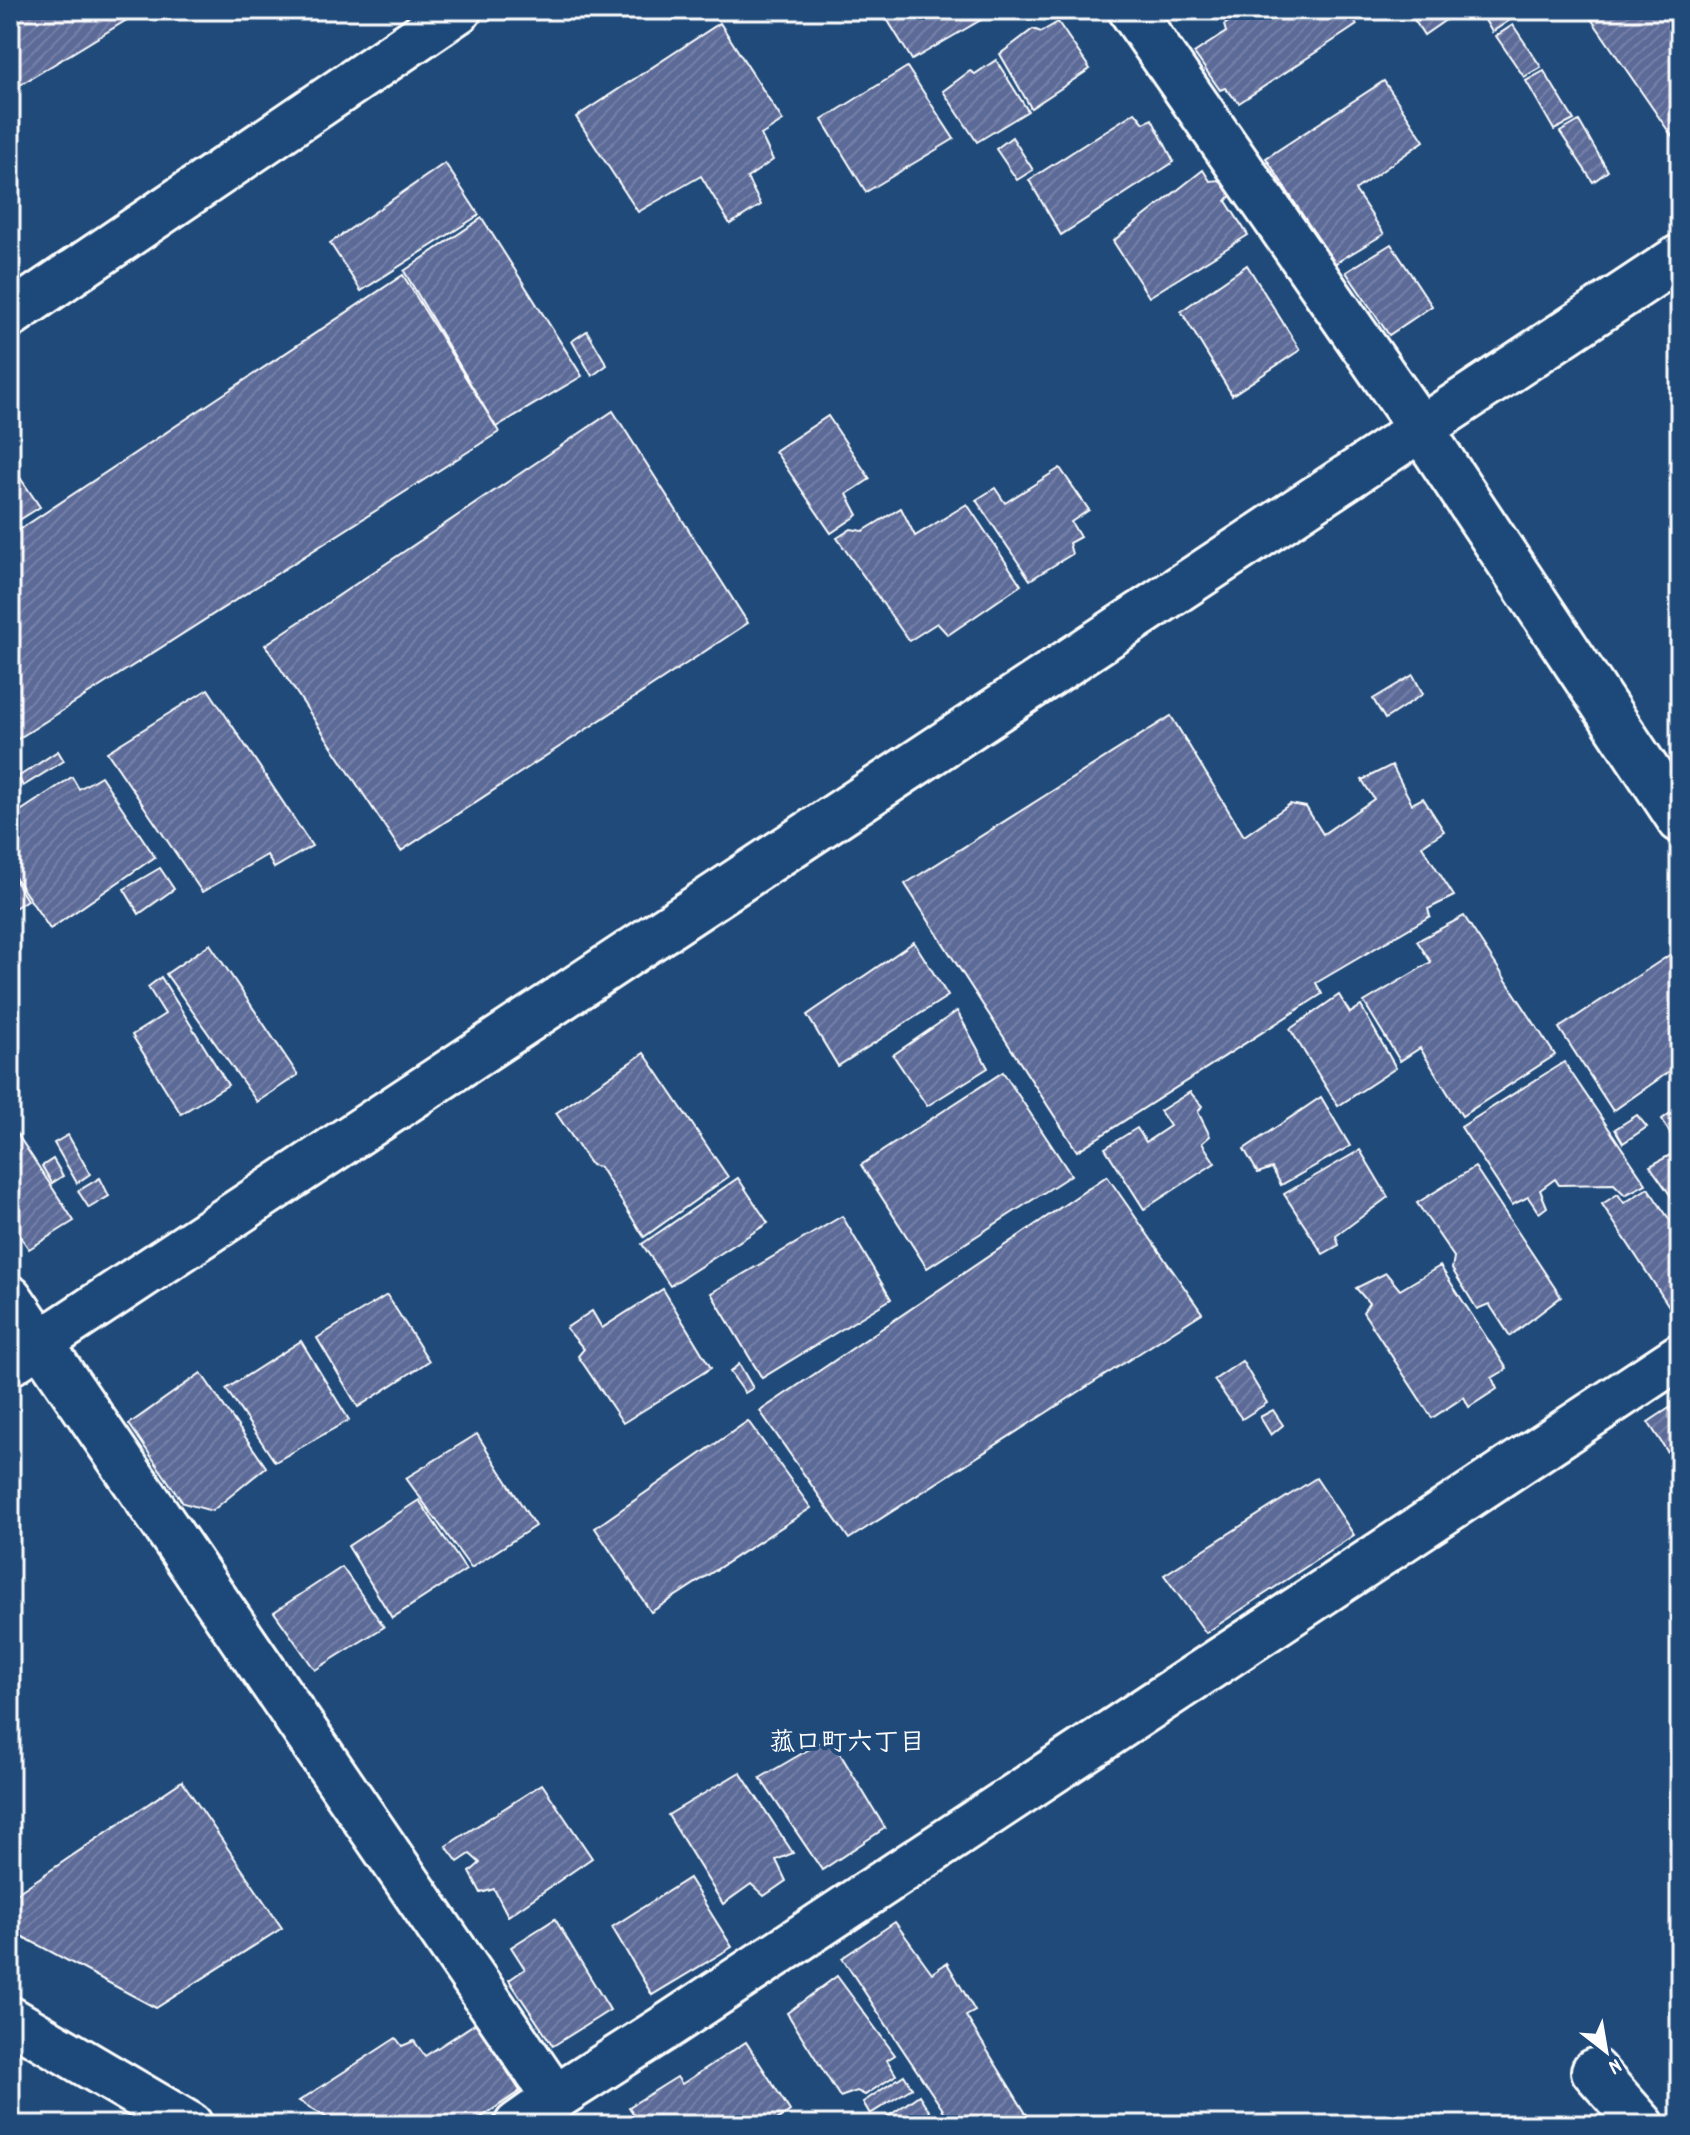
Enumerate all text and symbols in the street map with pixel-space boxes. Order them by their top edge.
district label: 菰口町六丁目 [769,1726,925,1763]
north arrow [1566,2011,1646,2091]
text: N [1602,2049,1627,2081]

